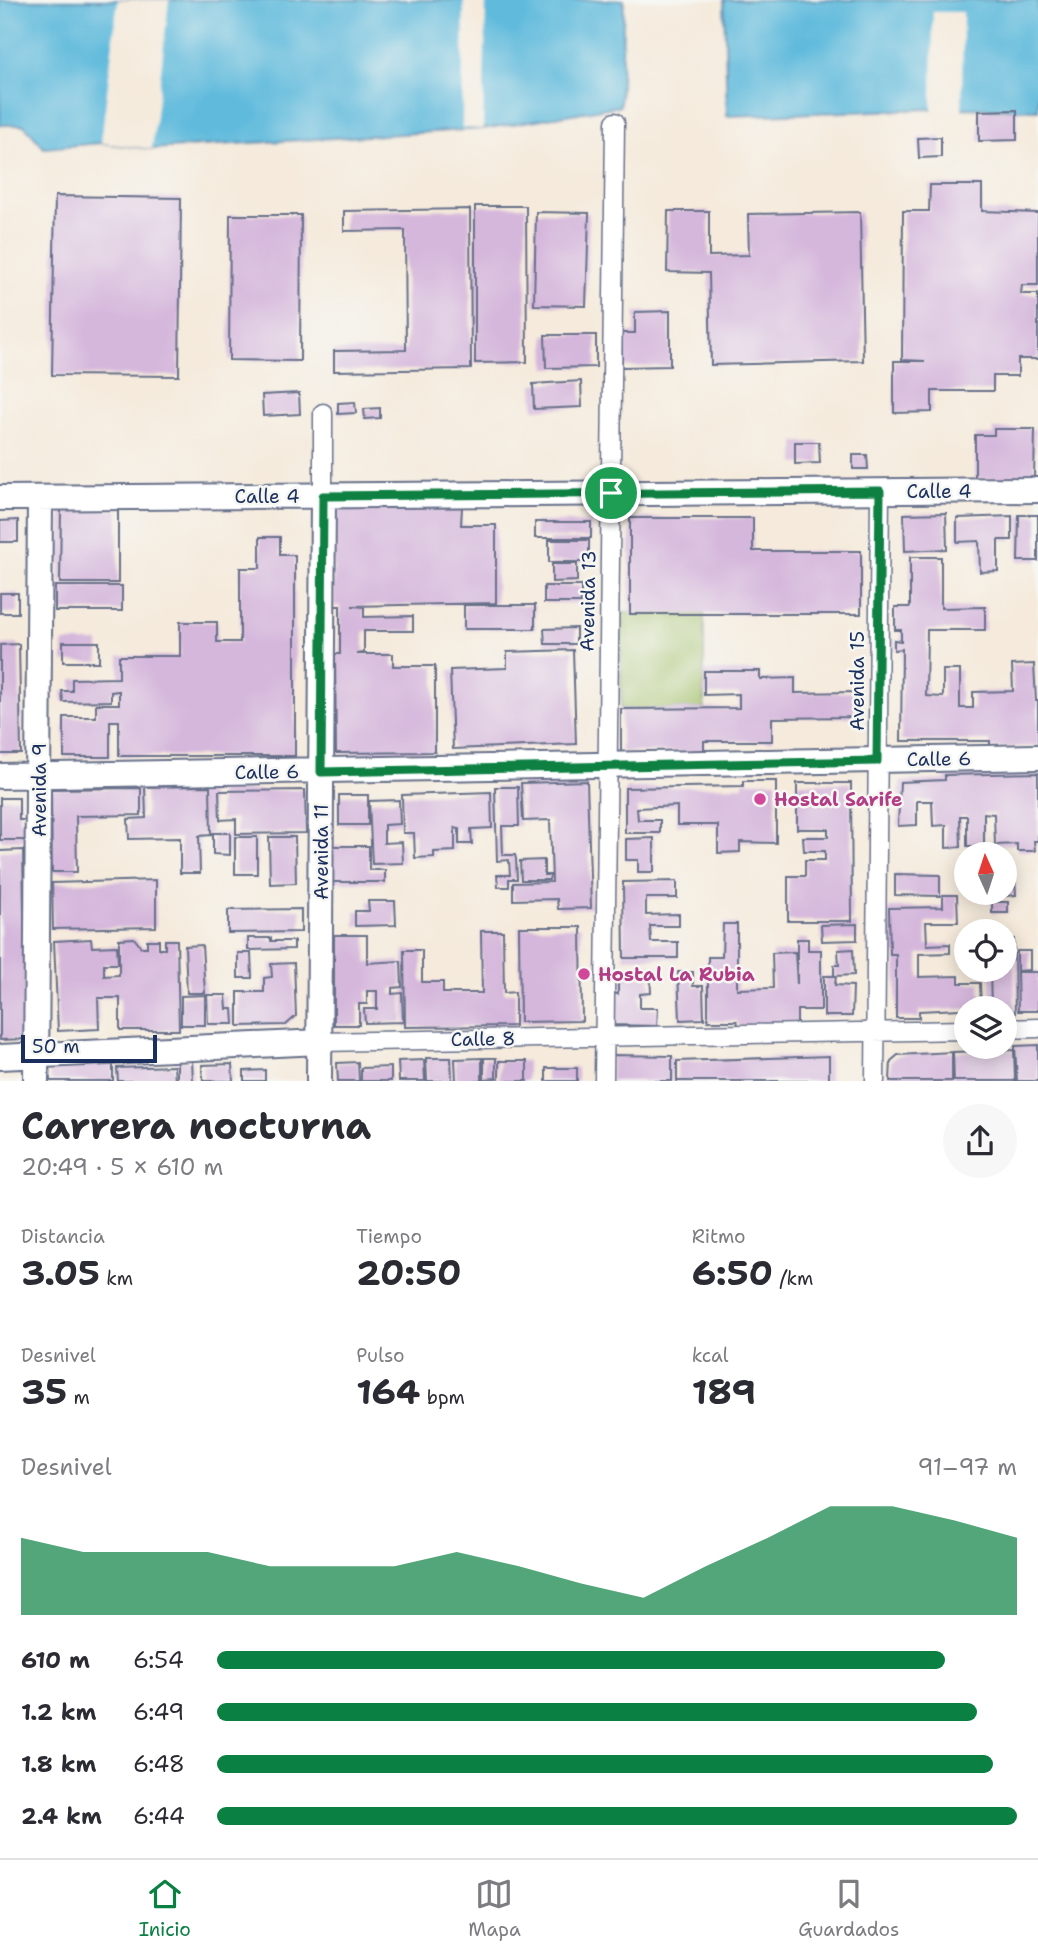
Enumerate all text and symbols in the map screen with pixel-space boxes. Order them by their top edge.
pin [581,463,641,523]
icon: arrive [592,474,630,512]
street label: Calle 4 [907,479,971,504]
street label: Calle 4 [235,484,299,509]
street label: Avenida 13 [575,550,601,652]
street label: Avenida 15 [845,631,870,731]
street label: Avenida 9 [27,743,52,837]
street label: Calle 6 [906,746,972,772]
street label: Calle 6 [234,759,300,785]
place label: Hostal Sarife [774,787,903,812]
marker: Hostal Sarife [752,791,768,807]
street label: Avenida 11 [309,804,334,900]
north arrow [954,842,1017,905]
map controls [954,842,1017,1059]
button: locate [954,919,1017,982]
place label: Hostal La Rubia [598,962,755,987]
marker: Hostal La Rubia [576,966,592,982]
button: layers [954,996,1017,1059]
street label: Calle 8 [450,1026,516,1052]
scale bar [21,1032,158,1064]
text: 50 m [32,1034,80,1059]
text: Carrera nocturna [21,1100,371,1151]
button: share [943,1104,1017,1178]
text: 20:49 · 5 × 610 m [21,1152,223,1182]
text: Distancia [21,1224,105,1249]
text: Tiempo [356,1224,422,1249]
text: Ritmo [692,1224,746,1249]
text: 3.05 [21,1249,100,1296]
text: 20:50 [356,1249,462,1296]
text: 6:50 [692,1249,773,1296]
text: km [100,1266,133,1291]
text: /km [773,1266,813,1291]
text: Desnivel [21,1343,96,1368]
text: Pulso [356,1343,405,1368]
text: kcal [692,1343,729,1368]
text: 35 [21,1368,67,1415]
text: 164 [356,1368,420,1415]
text: 189 [692,1368,756,1415]
text: m [67,1385,90,1410]
text: bpm [420,1385,465,1410]
text: Desnivel [21,1452,112,1482]
text: 91–97 m [917,1452,1017,1482]
text: 610 m [21,1645,90,1675]
text: 6:54 [133,1645,184,1675]
text: 1.2 km [21,1697,97,1727]
text: 6:49 [133,1697,184,1727]
text: 1.8 km [21,1749,96,1779]
text: 6:48 [133,1749,185,1779]
text: 2.4 km [21,1801,102,1831]
text: 6:44 [133,1801,185,1831]
tab: Inicio [139,1875,191,1942]
tab: Mapa [468,1875,521,1942]
tab: Guardados [798,1875,899,1942]

